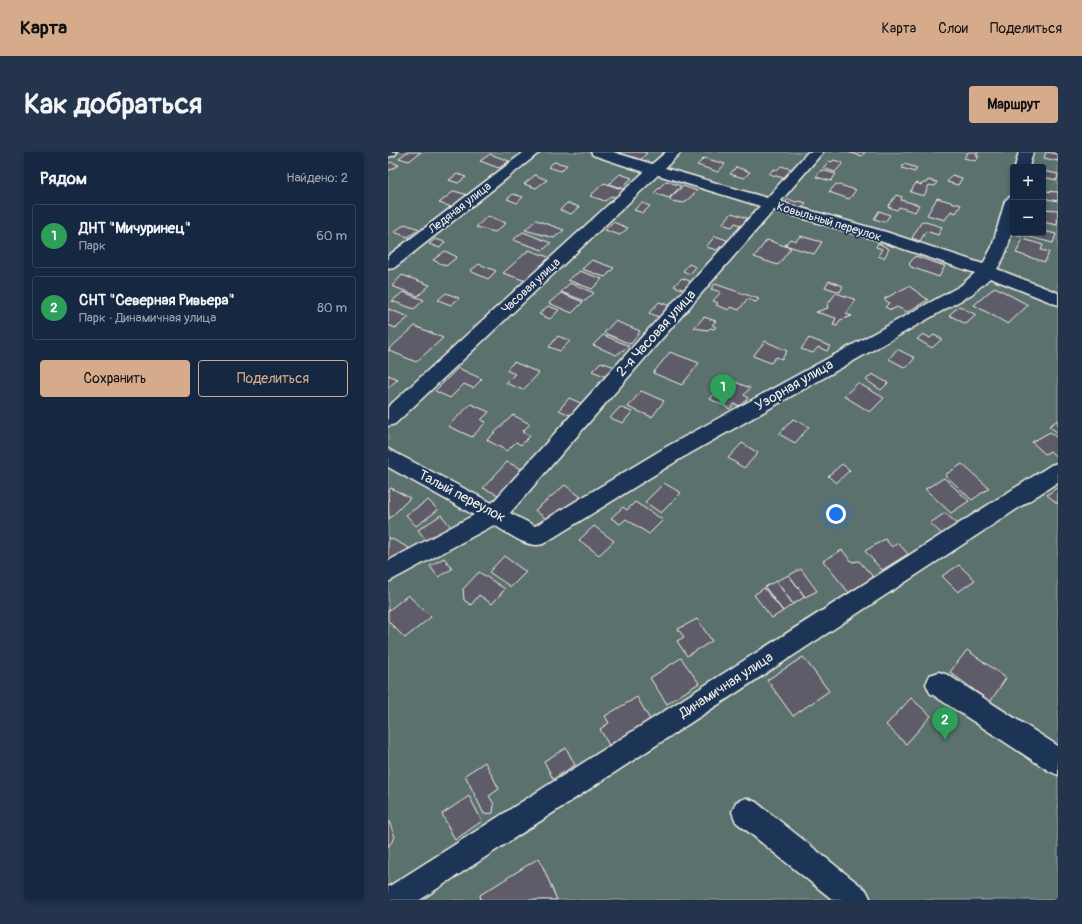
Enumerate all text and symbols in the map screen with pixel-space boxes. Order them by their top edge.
text: Карта [20,16,67,40]
text: Карта [882,20,916,37]
text: Слои [938,20,968,37]
text: Поделиться [990,20,1062,37]
button: Маршрут [969,86,1058,123]
text: Как добраться [24,87,202,122]
map controls [1010,164,1046,236]
button: + [1010,164,1046,200]
text: Рядом [40,168,87,189]
text: Найдено: 2 [286,170,348,186]
street label: Ледяная улица [425,179,495,238]
street label: Ковыльный переулок [775,199,883,245]
button: − [1010,200,1046,236]
text: ДНТ "Мичуринец" [79,219,191,238]
text: 1 [51,228,57,244]
text: 60 m [316,228,347,244]
text: Парк [79,238,106,254]
street label: Часовая улица [498,255,564,317]
street label: 2-я Часовая улица [613,286,699,380]
text: СНТ "Северная Ривьера" [79,291,235,310]
text: 2 [50,300,58,316]
text: 80 m [317,300,347,316]
text: Парк · Динамичная улица [79,310,216,326]
street label: Узорная улица [752,356,836,414]
button: Сохранить [40,360,190,397]
button: Поделиться [198,360,348,397]
pin: 1 [710,374,736,407]
street label: Талый переулок [416,466,508,526]
your location [826,504,846,524]
street label: Динамичная улица [675,648,776,722]
pin: 2 [932,707,958,740]

